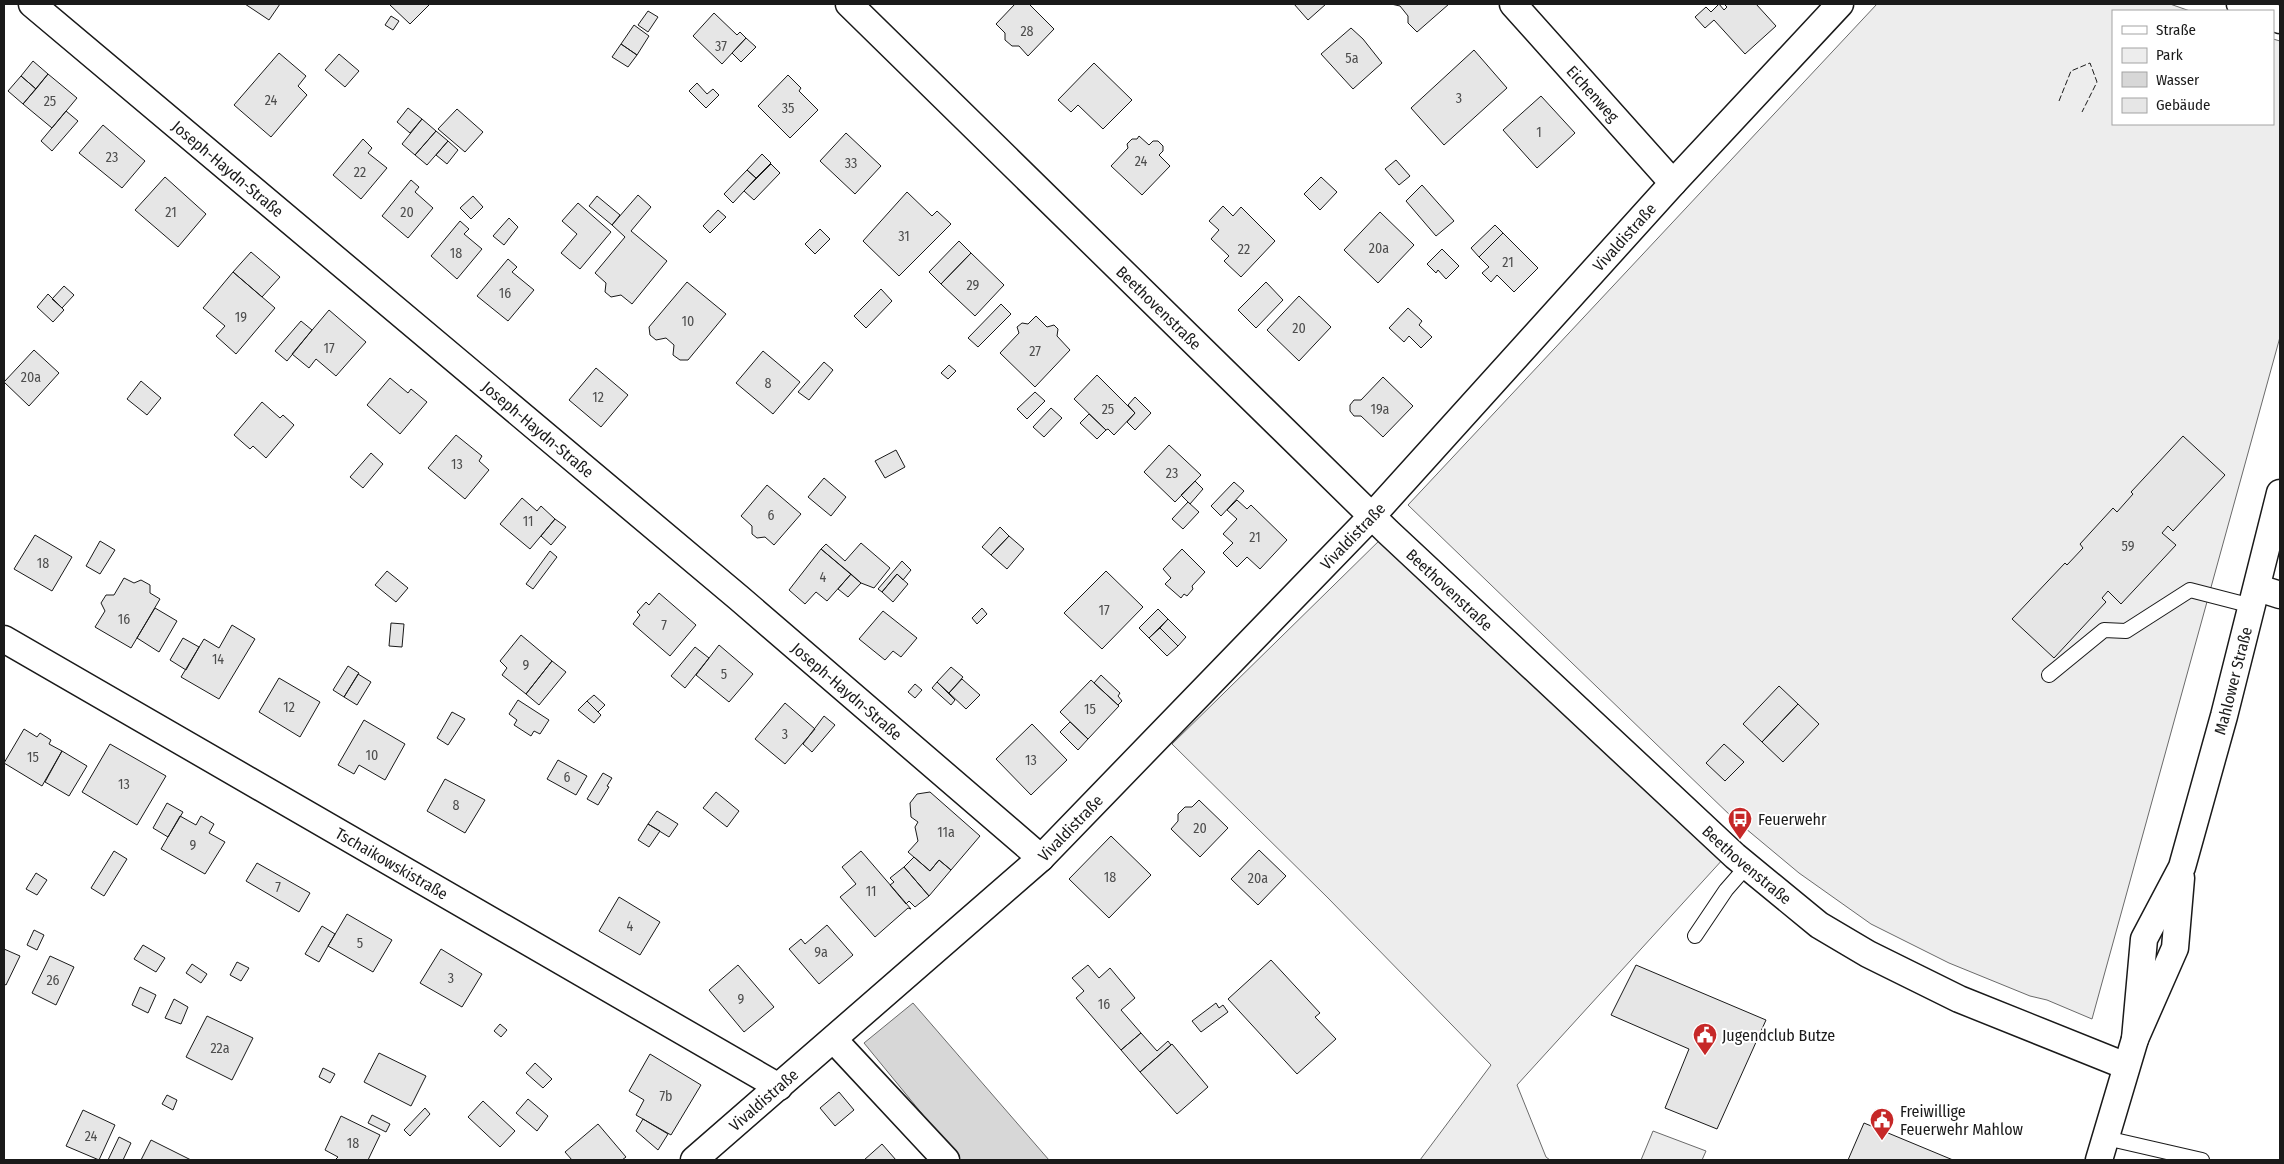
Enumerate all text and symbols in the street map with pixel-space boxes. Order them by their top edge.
legend [2112,10,2274,125]
text: Straße [2156,21,2196,39]
house number: 28 [1020,23,1034,40]
house number: 37 [715,38,727,55]
text: Park [2156,46,2183,64]
house number: 5a [1345,50,1359,67]
street label: Eichenweg [1562,62,1623,126]
text: Wasser [2156,71,2200,89]
house number: 3 [1456,90,1462,107]
house number: 24 [265,92,278,109]
house number: 25 [44,93,56,110]
text: Gebäude [2156,96,2211,114]
house number: 35 [782,100,794,117]
street label: Joseph-Haydn-Straße [168,117,287,221]
house number: 1 [1536,124,1542,141]
house number: 23 [106,149,118,166]
house number: 24 [1135,153,1148,170]
house number: 33 [845,155,857,172]
house number: 22 [354,164,366,181]
street label: Vivaldistraße [1589,199,1660,275]
house number: 21 [165,204,177,221]
house number: 20 [400,204,414,221]
house number: 31 [898,228,910,245]
house number: 20a [1369,240,1389,257]
house number: 22 [1238,241,1250,258]
house number: 18 [450,245,462,262]
house number: 21 [1502,254,1514,271]
street label: Beethovenstraße [1112,262,1205,354]
house number: 29 [967,277,980,294]
house number: 16 [499,285,511,302]
house number: 19 [235,309,247,326]
house number: 10 [682,313,694,330]
house number: 20 [1292,320,1306,337]
house number: 17 [323,340,335,357]
house number: 27 [1029,343,1041,360]
house number: 20a [21,369,41,386]
house number: 8 [765,375,772,392]
street label: Joseph-Haydn-Straße [478,377,597,482]
house number: 12 [592,389,604,406]
house number: 25 [1102,401,1114,418]
house number: 19a [1371,401,1390,418]
house number: 13 [451,456,463,473]
house number: 23 [1166,465,1178,482]
street label: Vivaldistraße [1317,499,1389,574]
house number: 6 [768,507,775,524]
house number: 11 [523,513,533,530]
house number: 21 [1249,529,1261,546]
house number: 59 [2121,538,2135,555]
street label: Beethovenstraße [1402,545,1497,635]
house number: 18 [37,555,49,572]
house number: 4 [820,569,827,586]
house number: 17 [1098,602,1110,619]
house number: 16 [118,611,130,628]
house number: 7 [661,617,667,634]
street label: Mahlower Straße [2210,625,2256,737]
street label: Joseph-Haydn-Straße [788,639,906,744]
house number: 14 [212,651,224,668]
house number: 9 [523,657,530,674]
house number: 5 [721,666,727,683]
house number: 12 [283,699,295,716]
house number: 15 [1084,701,1096,718]
house number: 3 [782,726,788,743]
house number: 10 [366,747,378,764]
house number: 15 [27,749,39,766]
house number: 13 [1025,752,1037,769]
house number: 6 [564,769,571,786]
house number: 13 [118,776,130,793]
street label: Vivaldistraße [1034,791,1107,865]
house number: 8 [453,797,460,814]
bus stop icon: Feuerwehr [1727,806,1753,840]
place label: Feuerwehr [1758,810,1827,829]
house number: 20 [1193,820,1207,837]
street label: Beethovenstraße [1698,821,1795,909]
street label: Tschaikowskistraße [332,824,451,904]
house number: 11a [937,824,955,841]
house number: 9 [190,837,197,854]
house number: 18 [1104,869,1116,886]
house number: 20a [1248,870,1268,887]
house number: 7 [275,879,281,896]
house number: 11 [866,883,876,900]
house number: 4 [627,918,634,935]
house number: 5 [357,935,363,952]
house number: 9a [814,944,828,961]
house number: 3 [448,970,454,987]
house number: 26 [46,972,60,989]
house number: 9 [738,991,745,1008]
house number: 16 [1098,996,1110,1013]
public building icon: Jugendclub Butze [1692,1022,1718,1056]
place label: Jugendclub Butze [1722,1026,1835,1045]
house number: 22a [210,1040,230,1057]
street label: Vivaldistraße [725,1065,802,1135]
house number: 7b [659,1088,673,1105]
place label: Freiwillige Feuerwehr Mahlow [1900,1102,2024,1139]
public building icon: Freiwillige Feuerwehr Mahlow [1869,1107,1895,1141]
house number: 24 [85,1128,98,1145]
house number: 18 [347,1135,359,1152]

